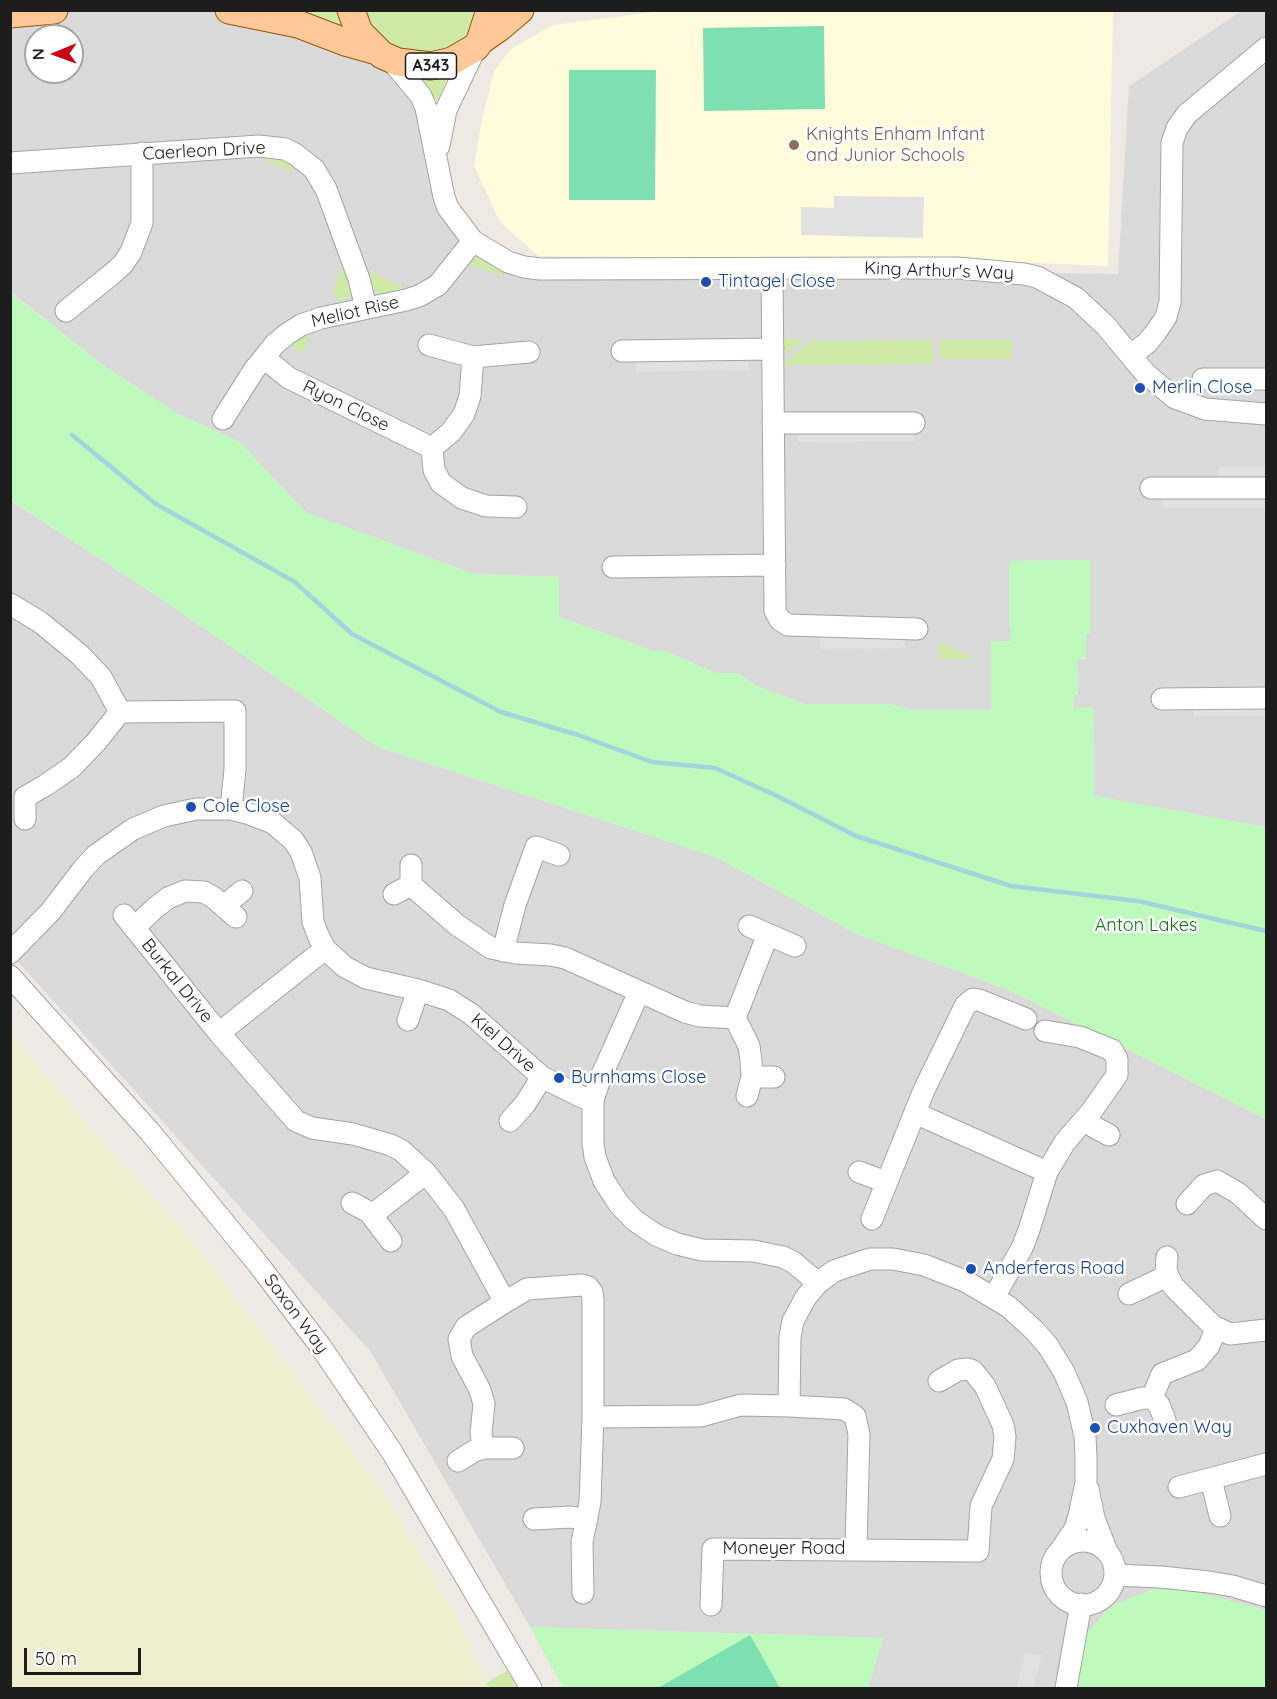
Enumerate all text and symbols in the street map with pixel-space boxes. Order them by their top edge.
north arrow [24,24,84,84]
text: N [28,48,48,60]
road number: A343 [406,53,456,79]
place label: Knights Enham Infant and Junior Schools [806,124,985,166]
street label: Caerleon Drive [142,137,266,165]
marker: Knights Enham Infant and Junior Schools [787,138,801,152]
street label: King Arthur's Way [864,258,1014,284]
place label: Tintagel Close [718,271,835,293]
marker: Tintagel Close [699,275,713,289]
street label: Meliot Rise [309,291,401,333]
street label: Ryon Close [299,376,393,436]
place label: Merlin Close [1152,377,1252,399]
marker: Merlin Close [1133,381,1147,395]
place label: Cole Close [203,796,290,818]
marker: Cole Close [184,800,198,814]
park label: Anton Lakes [1095,915,1197,937]
street label: Burkal Drive [137,935,217,1027]
street label: Kiel Drive [466,1009,540,1077]
place label: Burnhams Close [571,1067,706,1089]
marker: Burnhams Close [552,1071,566,1085]
place label: Anderferas Road [983,1258,1125,1280]
marker: Anderferas Road [964,1262,978,1276]
street label: Saxon Way [259,1270,333,1358]
place label: Cuxhaven Way [1107,1417,1232,1439]
marker: Cuxhaven Way [1088,1421,1102,1435]
street label: Moneyer Road [722,1538,846,1560]
scale bar [27,1636,144,1674]
text: 50 m [35,1647,77,1670]

